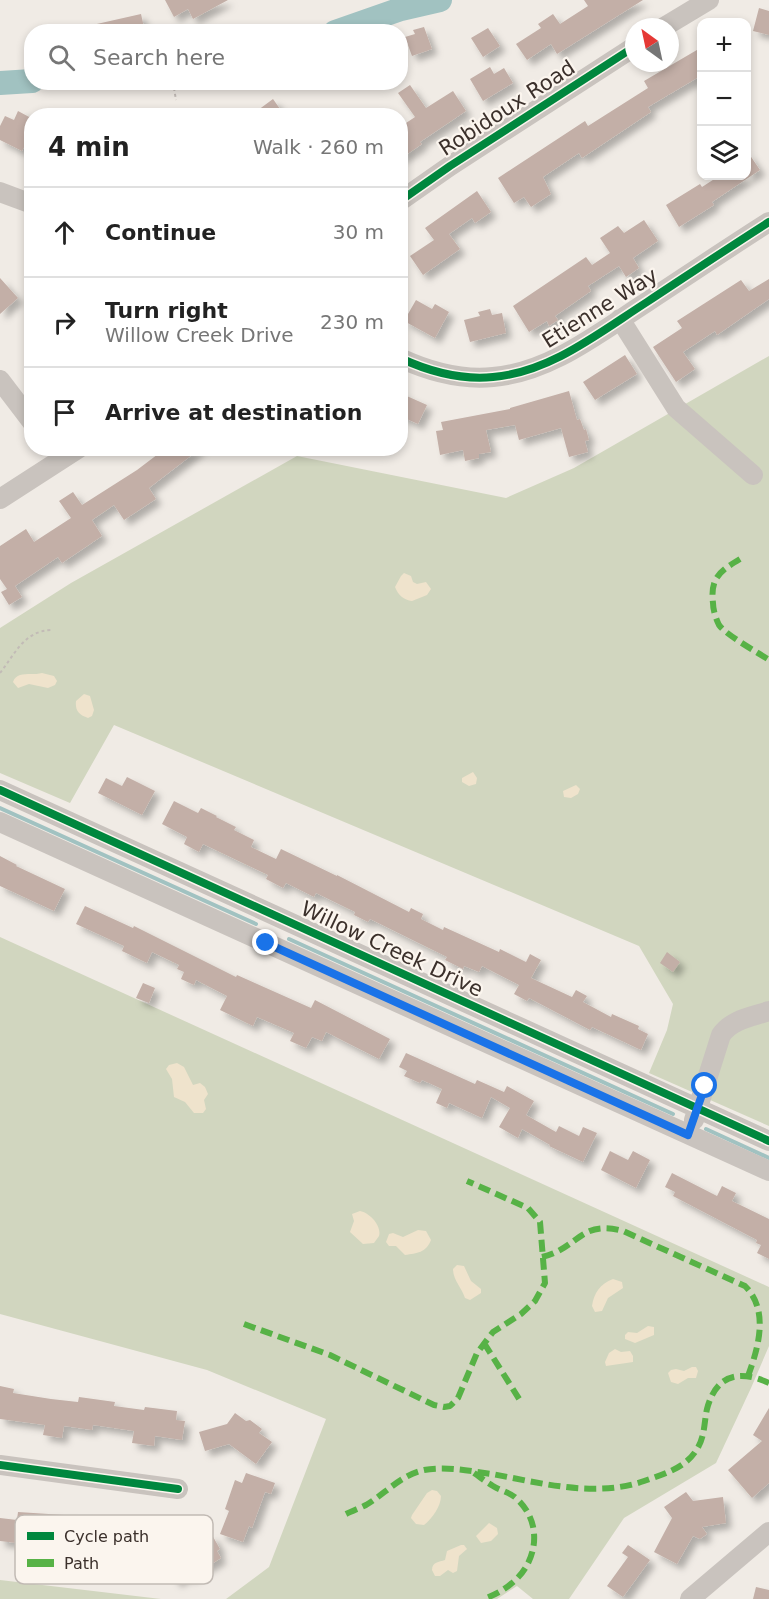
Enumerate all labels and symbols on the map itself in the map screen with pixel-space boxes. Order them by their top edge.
north arrow [625,18,679,72]
street label: Robidoux Road [435,55,579,161]
street label: Etienne Way [538,263,662,353]
street label: Willow Creek Drive [297,896,487,1002]
route end [252,929,278,955]
route start [691,1072,717,1098]
legend [15,1515,213,1584]
text: Cycle path [64,1527,149,1546]
text: Path [64,1554,99,1573]

